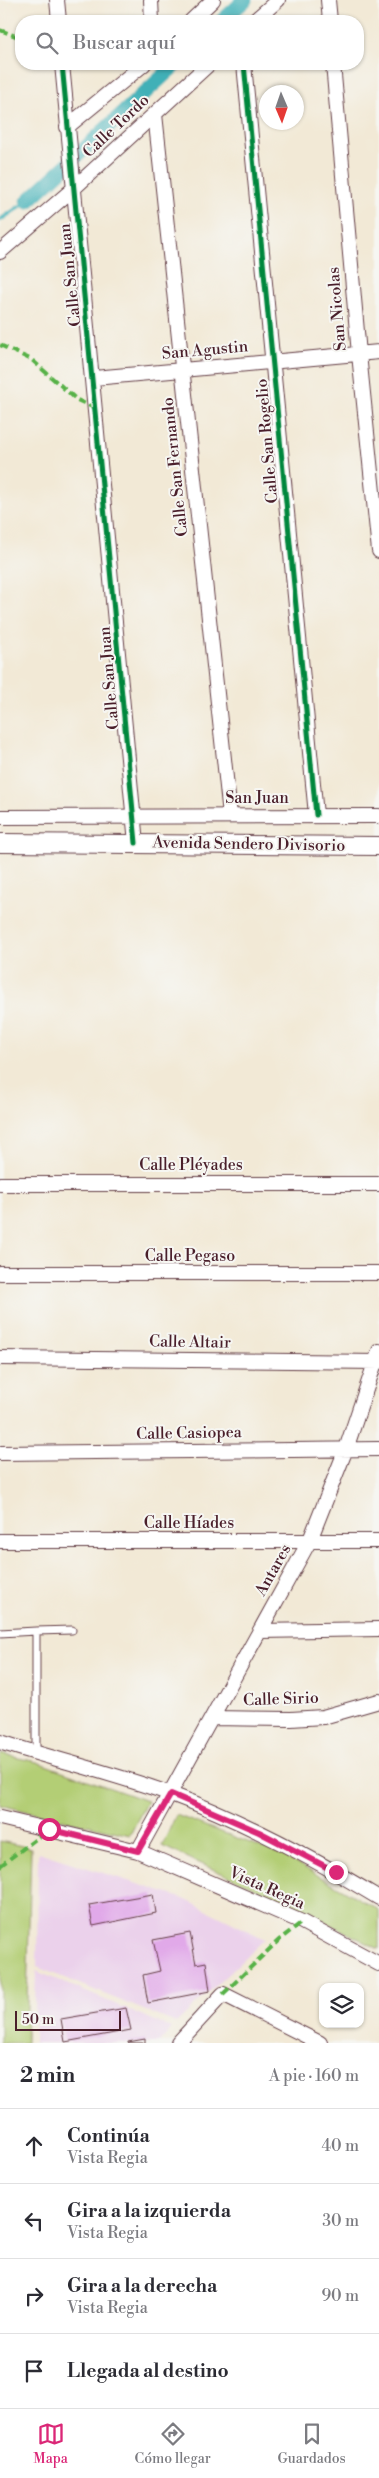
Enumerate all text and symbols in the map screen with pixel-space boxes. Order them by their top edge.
search box [15,15,364,70]
icon: search [33,29,61,57]
text: Buscar aquí [73,31,175,55]
north arrow [259,85,304,130]
street label: Calle Tordo [79,90,153,162]
street label: Calle San Juan [55,222,85,328]
street label: San Nicolas [323,266,351,352]
street label: San Agustin [161,336,249,364]
street label: Calle San Rogelio [252,378,282,504]
street label: Calle San Fernando [158,396,192,538]
street label: Calle San Juan [94,625,123,731]
street label: San Juan [225,788,289,808]
street label: Avenida Sendero Divisorio [151,832,346,856]
street label: Calle Pléyades [139,1155,243,1175]
street label: Calle Pegaso [145,1246,235,1266]
street label: Calle Altair [149,1331,231,1353]
street label: Calle Casiopea [136,1422,243,1444]
street label: Calle Híades [144,1513,234,1533]
street label: Antares [250,1540,295,1600]
street label: Calle Sirio [243,1688,319,1710]
route start [38,1818,61,1841]
route end [325,1861,348,1884]
street label: Vista Regia [225,1862,309,1914]
map controls [319,1983,364,2028]
button: layers [319,1983,364,2028]
scale bar [15,2008,121,2031]
text: 50 m [22,2011,54,2029]
text: 2 min [20,2063,75,2089]
text: A pie · 160 m [269,2066,359,2086]
text: Continúa [67,2124,150,2148]
icon: ahead [20,2132,48,2160]
text: 40 m [322,2136,359,2156]
text: Vista Regia [67,2148,148,2168]
text: Gira a la izquierda [67,2199,231,2223]
icon: left [20,2207,48,2235]
text: 30 m [322,2211,359,2231]
text: Vista Regia [67,2223,148,2243]
text: Gira a la derecha [67,2274,217,2298]
icon: right [20,2282,48,2310]
text: 90 m [321,2286,359,2306]
text: Vista Regia [67,2298,148,2318]
icon: arrive [20,2357,48,2385]
text: Llegada al destino [67,2359,229,2383]
tab: Mapa [33,2420,68,2468]
tab: Cómo llegar [135,2420,211,2468]
tab: Guardados [277,2420,346,2468]

